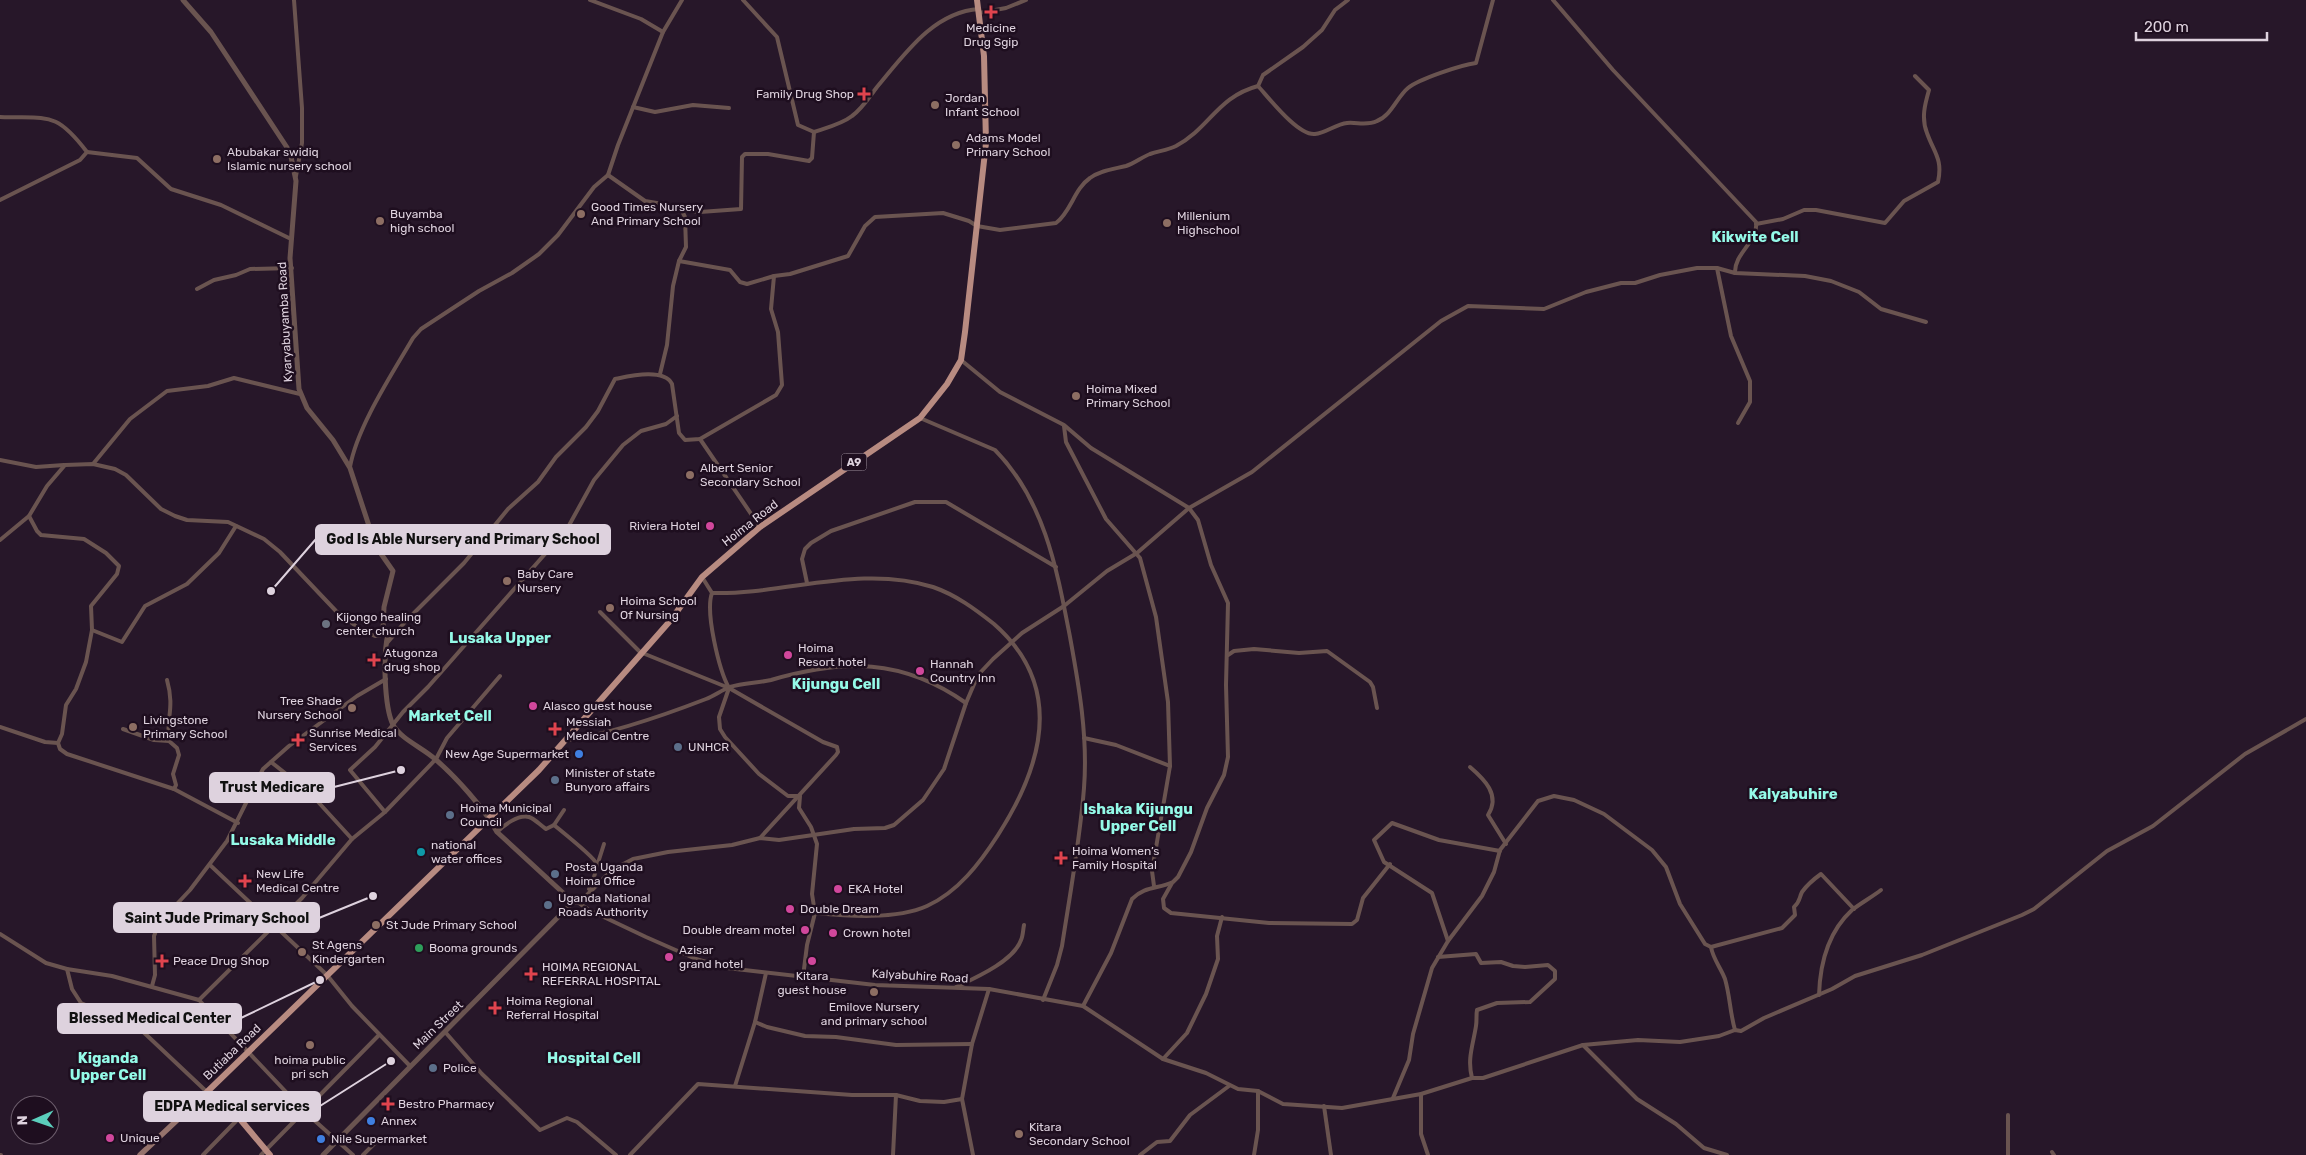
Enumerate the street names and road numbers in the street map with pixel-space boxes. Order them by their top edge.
street label: Kyaryabuyamba Road [275,262,295,382]
road number: A9 [842,454,866,471]
street label: Hoima Road [719,497,781,549]
street label: Kalyabuhire Road [871,966,969,986]
street label: Main Street [410,998,466,1052]
street label: Butiaba Road [200,1021,264,1083]

